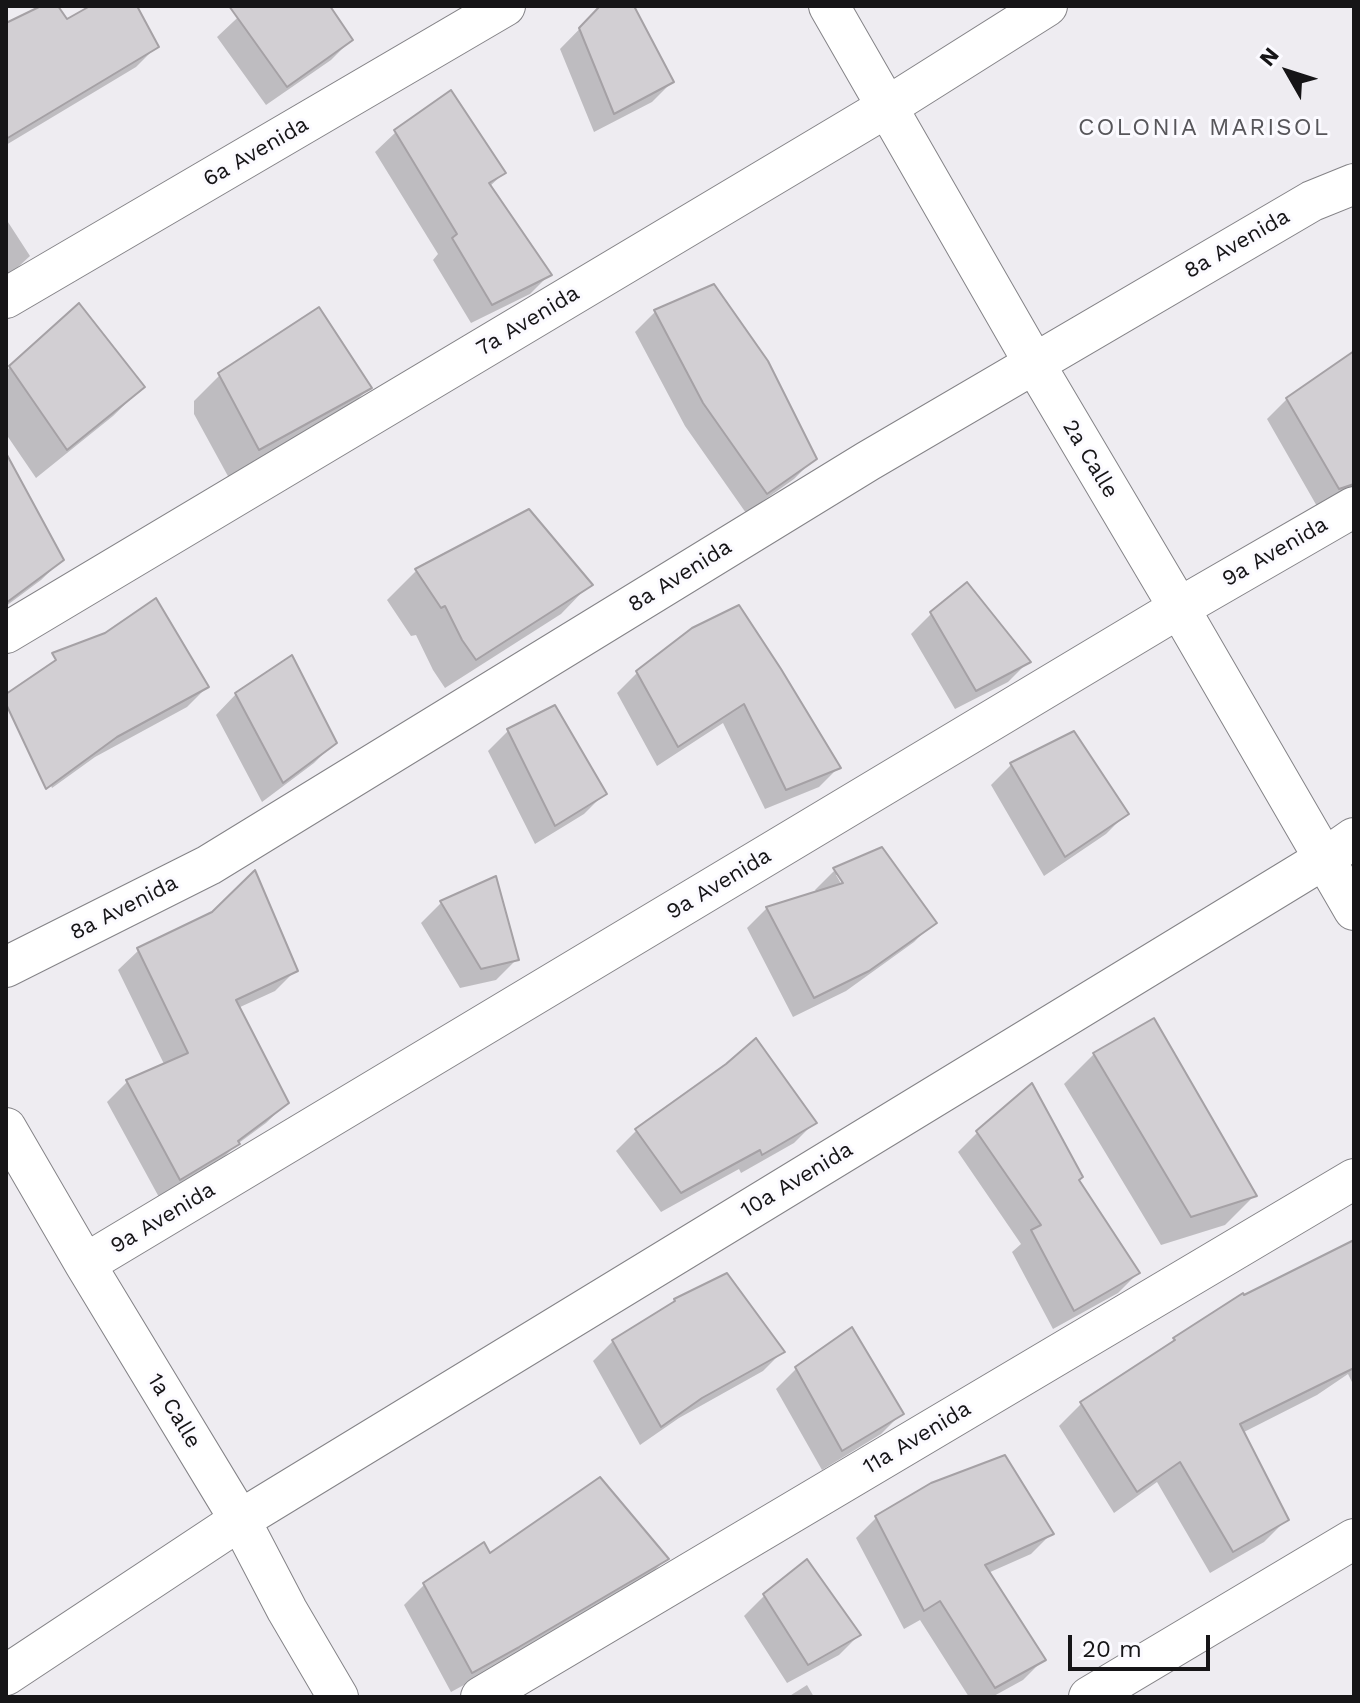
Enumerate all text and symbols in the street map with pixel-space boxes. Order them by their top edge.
north arrow [1248,32,1328,112]
text: N [1254,42,1284,71]
street label: 6a Avenida [199,111,313,193]
district label: COLONIA MARISOL [1078,114,1330,142]
street label: 8a Avenida [1180,203,1294,285]
street label: 7a Avenida [472,280,584,362]
street label: 2a Calle [1056,415,1124,503]
street label: 9a Avenida [1218,511,1332,593]
street label: 8a Avenida [623,534,737,618]
street label: 9a Avenida [662,843,776,925]
street label: 8a Avenida [66,870,182,946]
street label: 10a Avenida [736,1136,858,1224]
street label: 9a Avenida [106,1177,220,1259]
street label: 1a Calle [142,1369,206,1453]
street label: 11a Avenida [858,1396,976,1480]
scale bar [1072,1619,1214,1669]
text: 20 m [1082,1635,1142,1663]

